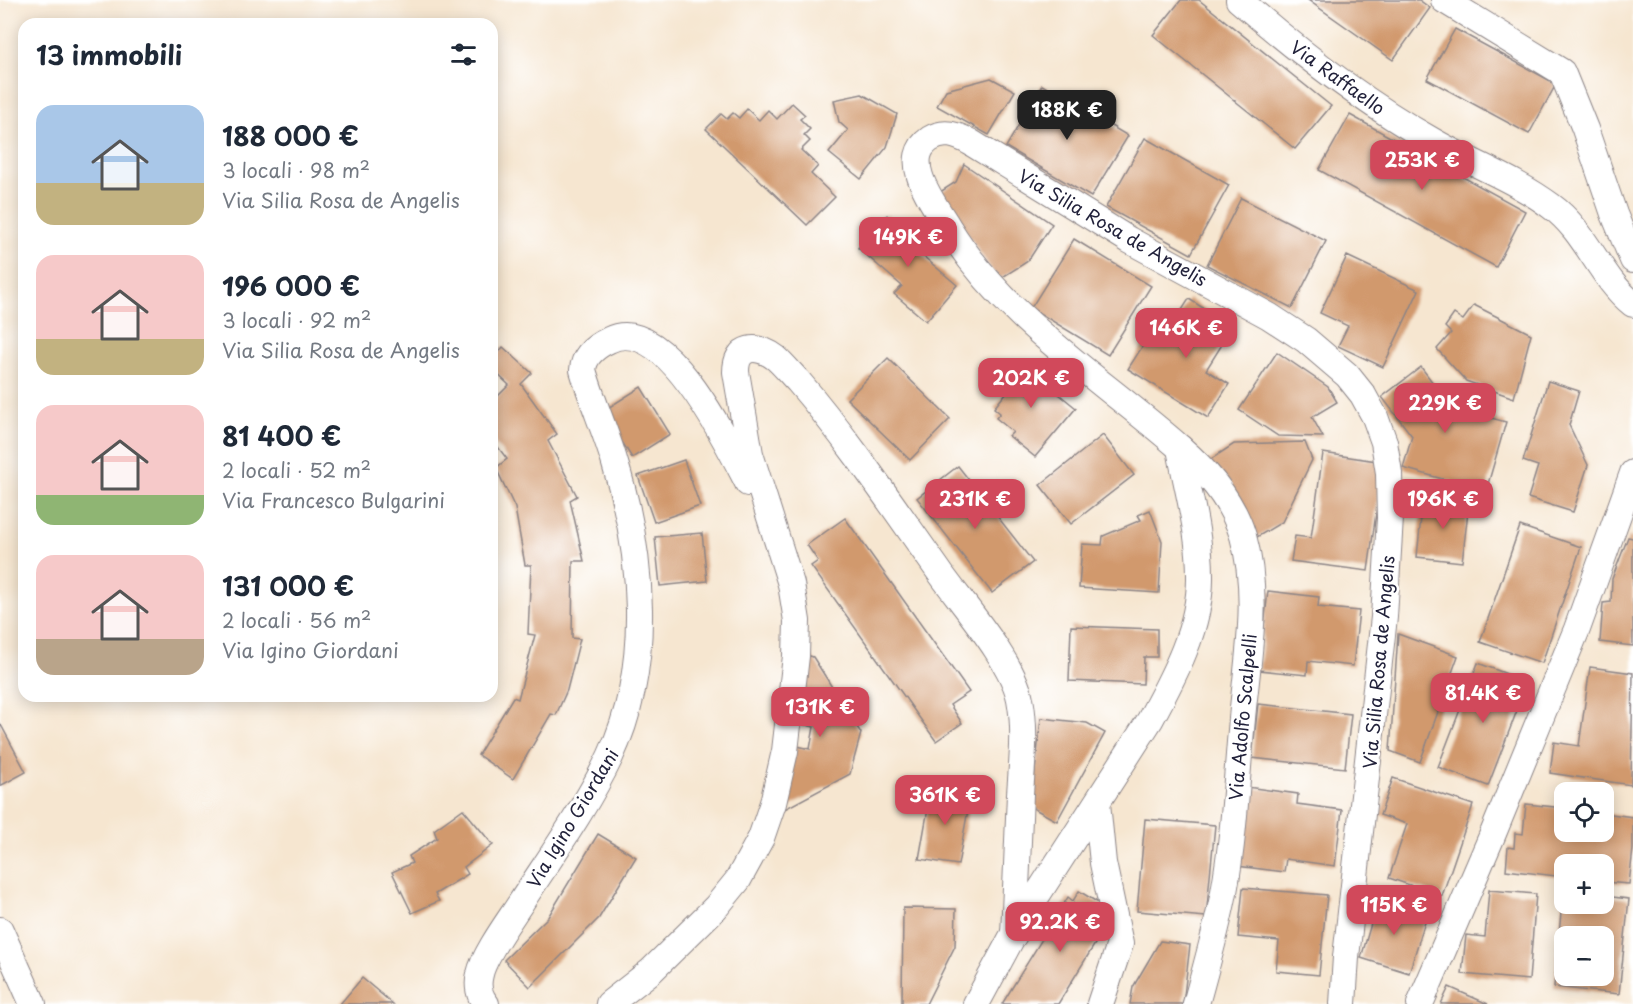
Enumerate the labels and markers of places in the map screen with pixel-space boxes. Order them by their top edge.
pin: 188K € [1018,90,1116,141]
pin: 253K € [1373,140,1471,191]
pin: 149K € [859,217,957,268]
pin: 146K € [1137,308,1235,359]
pin: 202K € [982,358,1080,409]
pin: 229K € [1396,383,1494,434]
pin: 231K € [926,479,1024,530]
pin: 196K € [1394,479,1492,530]
pin: 81.4K € [1428,673,1538,724]
pin: 131K € [771,687,869,738]
pin: 361K € [896,775,994,826]
pin: 115K € [1345,885,1443,936]
pin: 92.2K € [1005,902,1115,953]

